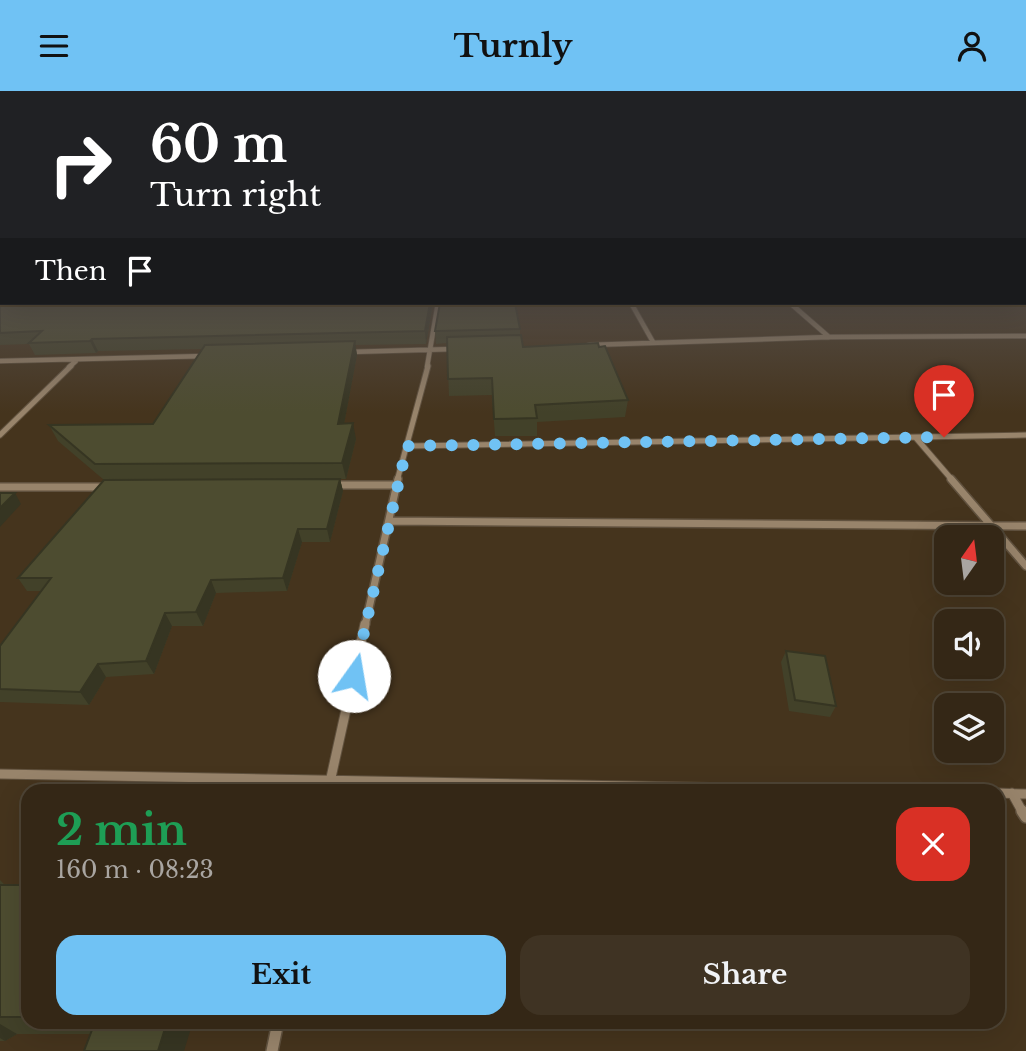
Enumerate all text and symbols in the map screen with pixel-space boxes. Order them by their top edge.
text: Turnly [453,26,573,66]
icon: menu [35,27,73,65]
icon: person [953,27,991,65]
text: 60 m [150,114,287,175]
icon: right [35,119,126,210]
text: Turn right [150,175,321,215]
icon: arrive [121,252,159,290]
text: Then [35,255,107,287]
pin [914,365,974,437]
icon: arrive [925,376,963,414]
north arrow [934,525,1004,595]
map controls [934,525,1004,763]
button: sound [934,609,1004,679]
position arrow [317,639,391,713]
button: layers [934,693,1004,763]
text: 2 min [56,804,187,856]
button: close [896,807,970,881]
text: 160 m · 08:23 [56,856,214,884]
button: Exit [56,935,506,1015]
button: Share [520,935,970,1015]

